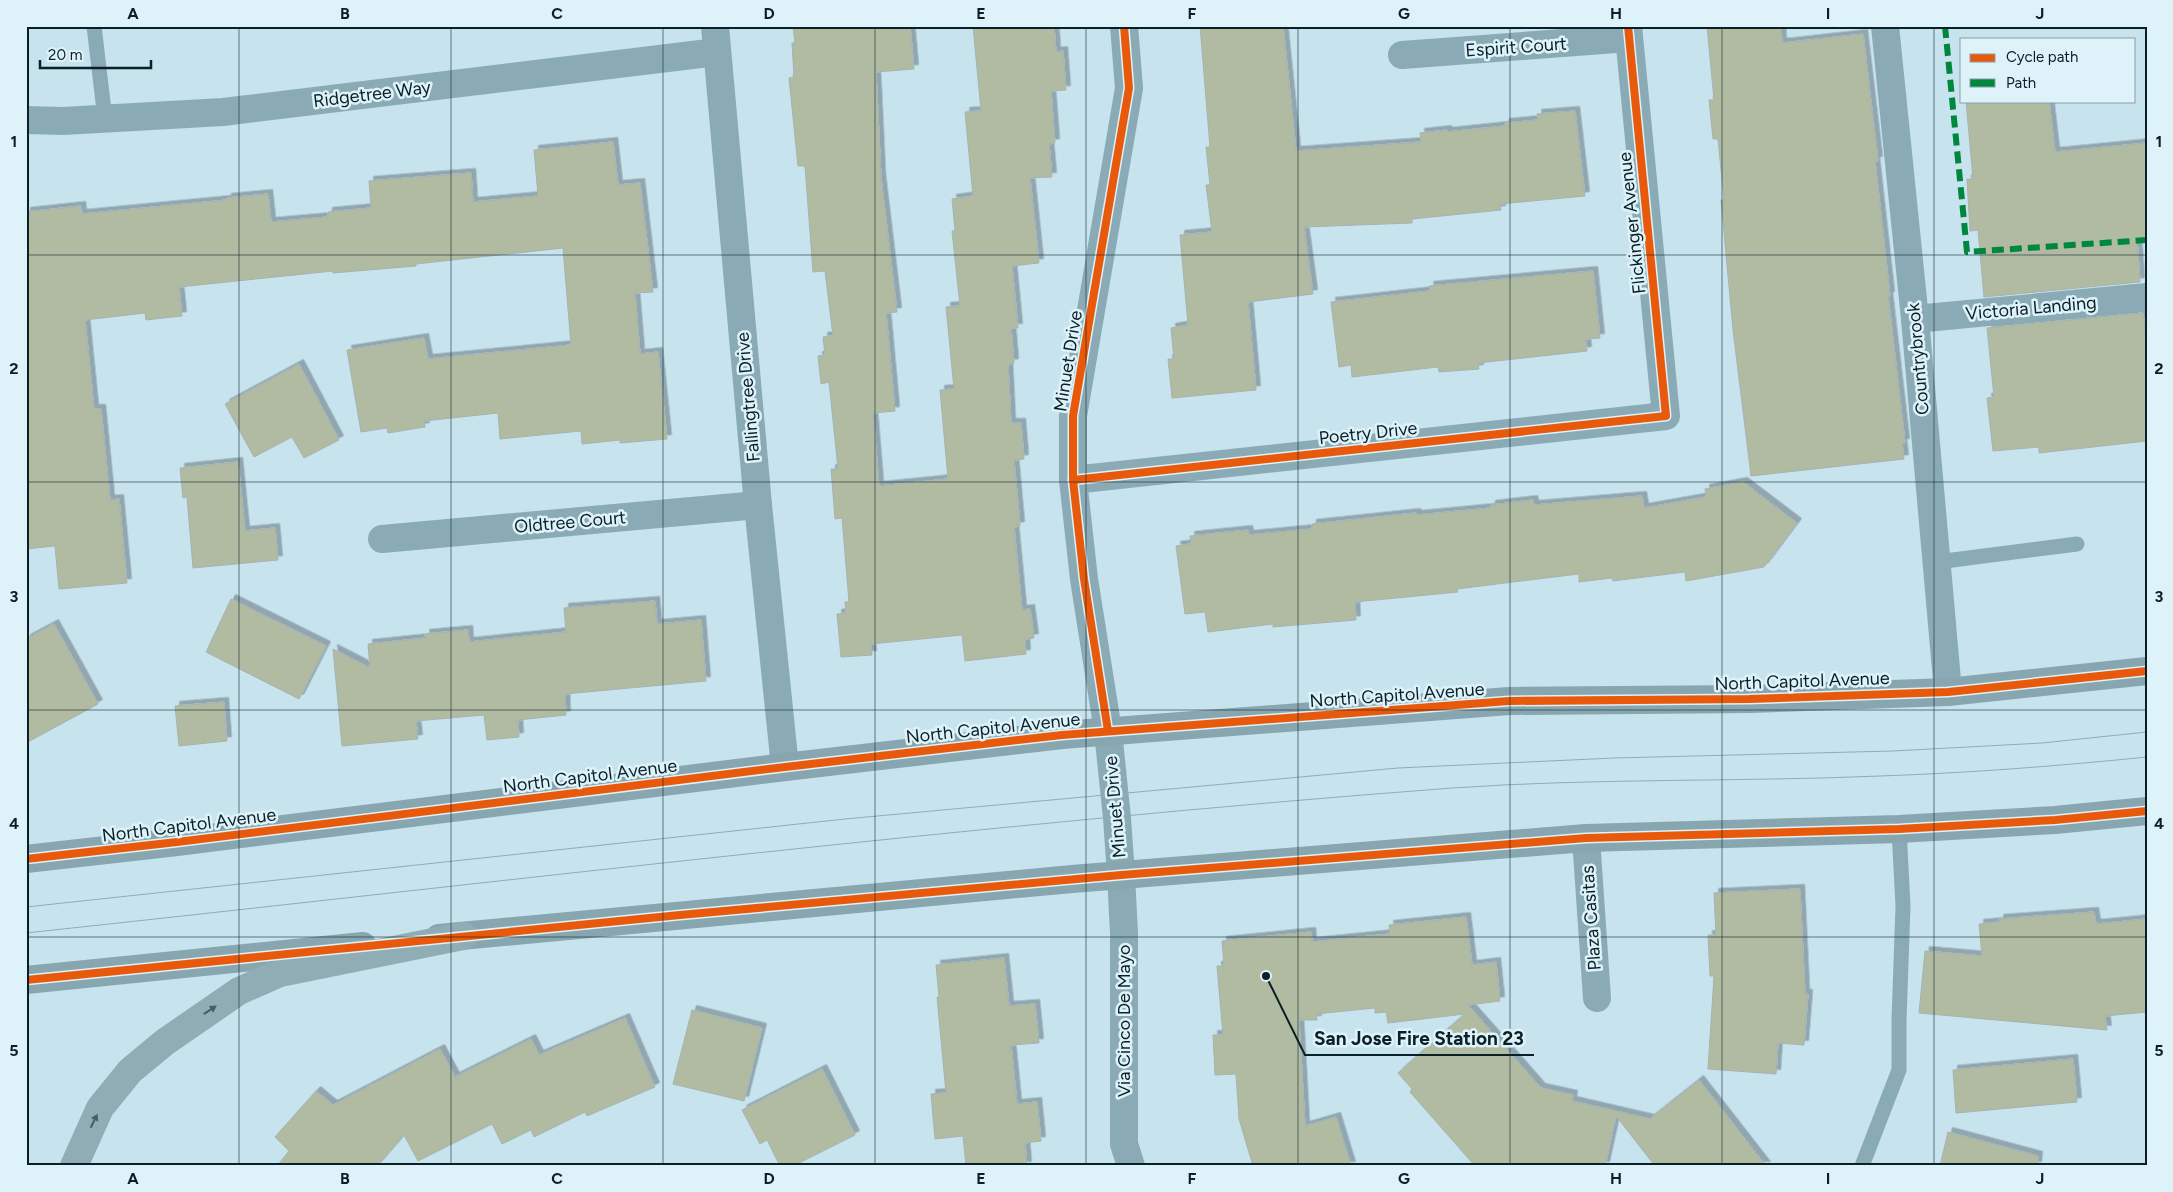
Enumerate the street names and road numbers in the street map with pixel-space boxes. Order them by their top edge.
street label: Espirit Court [1464,32,1568,62]
street label: Ridgetree Way [312,76,433,112]
street label: Flickinger Avenue [1614,151,1650,295]
street label: Victoria Landing [1965,291,2097,325]
street label: Countrybrook [1902,302,1934,416]
street label: Minuet Drive [1049,309,1087,413]
street label: Fallingtree Drive [731,331,765,463]
street label: Poetry Drive [1318,417,1419,449]
street label: Oldtree Court [513,506,627,538]
street label: North Capitol Avenue [1714,667,1890,695]
street label: North Capitol Avenue [1309,678,1485,712]
street label: North Capitol Avenue [905,708,1081,748]
street label: North Capitol Avenue [502,754,678,798]
street label: Minuet Drive [1100,755,1130,859]
street label: North Capitol Avenue [101,803,277,847]
street label: Plaza Casitas [1576,865,1606,971]
street label: Via Cinco De Mayo [1113,945,1135,1097]

